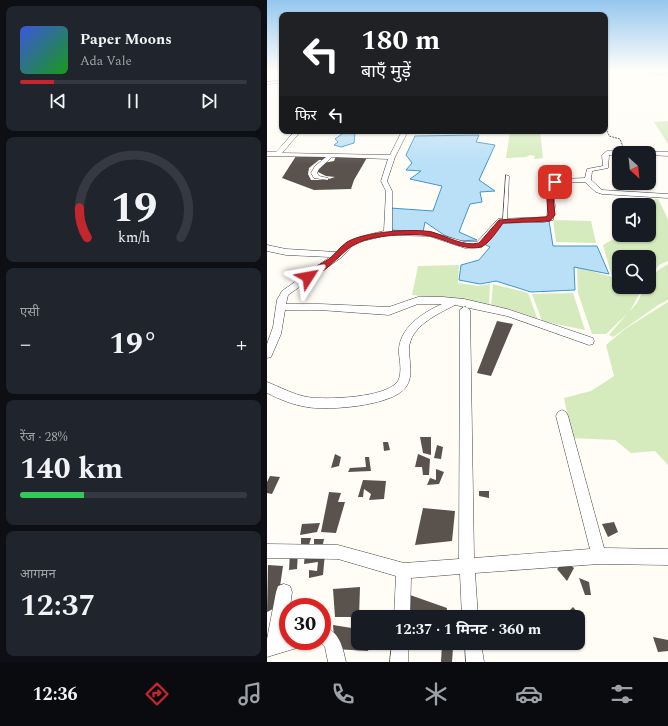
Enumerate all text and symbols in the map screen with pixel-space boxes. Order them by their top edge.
text: 180 m [361,19,440,62]
text: Paper Moons [80,28,172,51]
icon: left [295,28,347,80]
text: Ada Vale [80,51,132,71]
text: बाएँ मुड़ें [361,58,411,85]
icon: previous [47,90,69,112]
icon: pause [122,90,144,112]
icon: next [198,90,220,112]
text: फिर [295,104,317,127]
icon: left [325,104,347,126]
north arrow [612,146,656,190]
map controls [612,146,656,294]
pin [538,165,572,199]
icon: arrive [544,171,566,193]
text: 19 [110,177,157,240]
button: sound [612,198,656,242]
text: km/h [117,226,150,248]
button: search [612,250,656,294]
position arrow [287,256,329,298]
text: एसी [20,302,39,322]
text: 19° [109,321,158,367]
text: − [20,328,31,361]
text: + [236,328,247,361]
text: रेंज · 28% [20,427,67,447]
text: 140 km [20,446,123,492]
text: आगमन [20,564,56,584]
text: 12:37 [20,583,95,629]
speed limit sign: 30 [279,598,331,650]
text: 12:37 · 1 मिनट · 360 m [395,618,541,641]
icon: directions [143,680,171,708]
icon: music [236,680,264,708]
icon: phone [329,680,357,708]
icon: climate [422,680,450,708]
icon: car [515,680,543,708]
icon: filters [608,680,636,708]
text: 12:36 [32,681,78,708]

